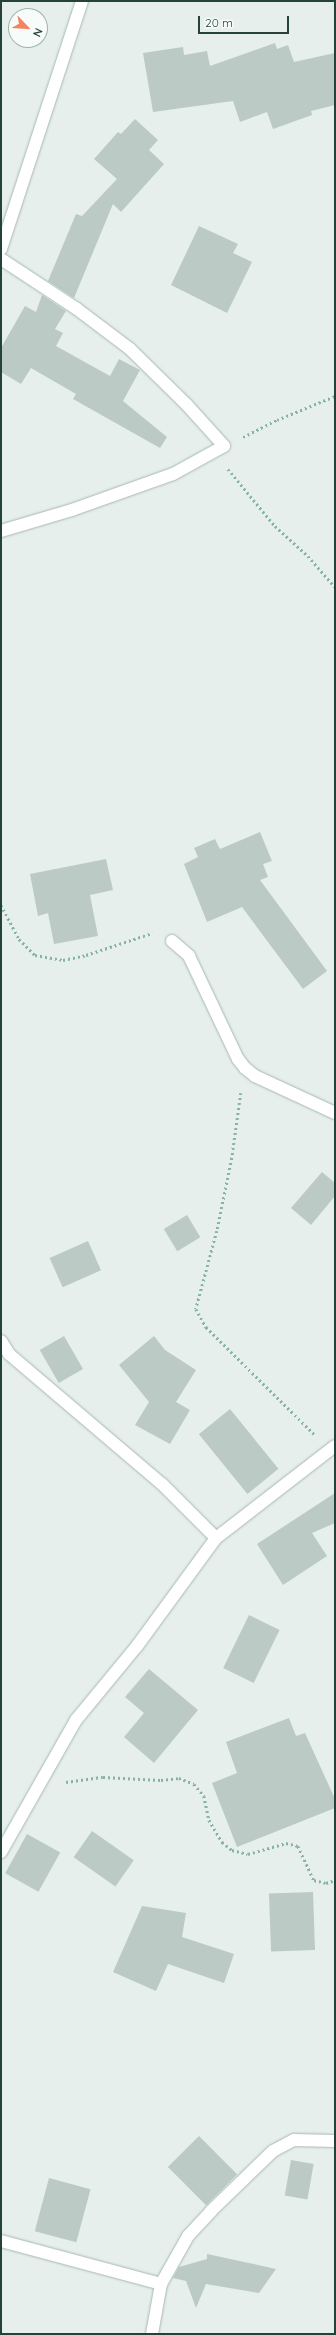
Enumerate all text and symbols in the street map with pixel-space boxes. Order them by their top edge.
north arrow [8,8,48,48]
scale bar [200,8,291,34]
text: 20 m [205,15,233,30]
text: N [30,26,46,39]

